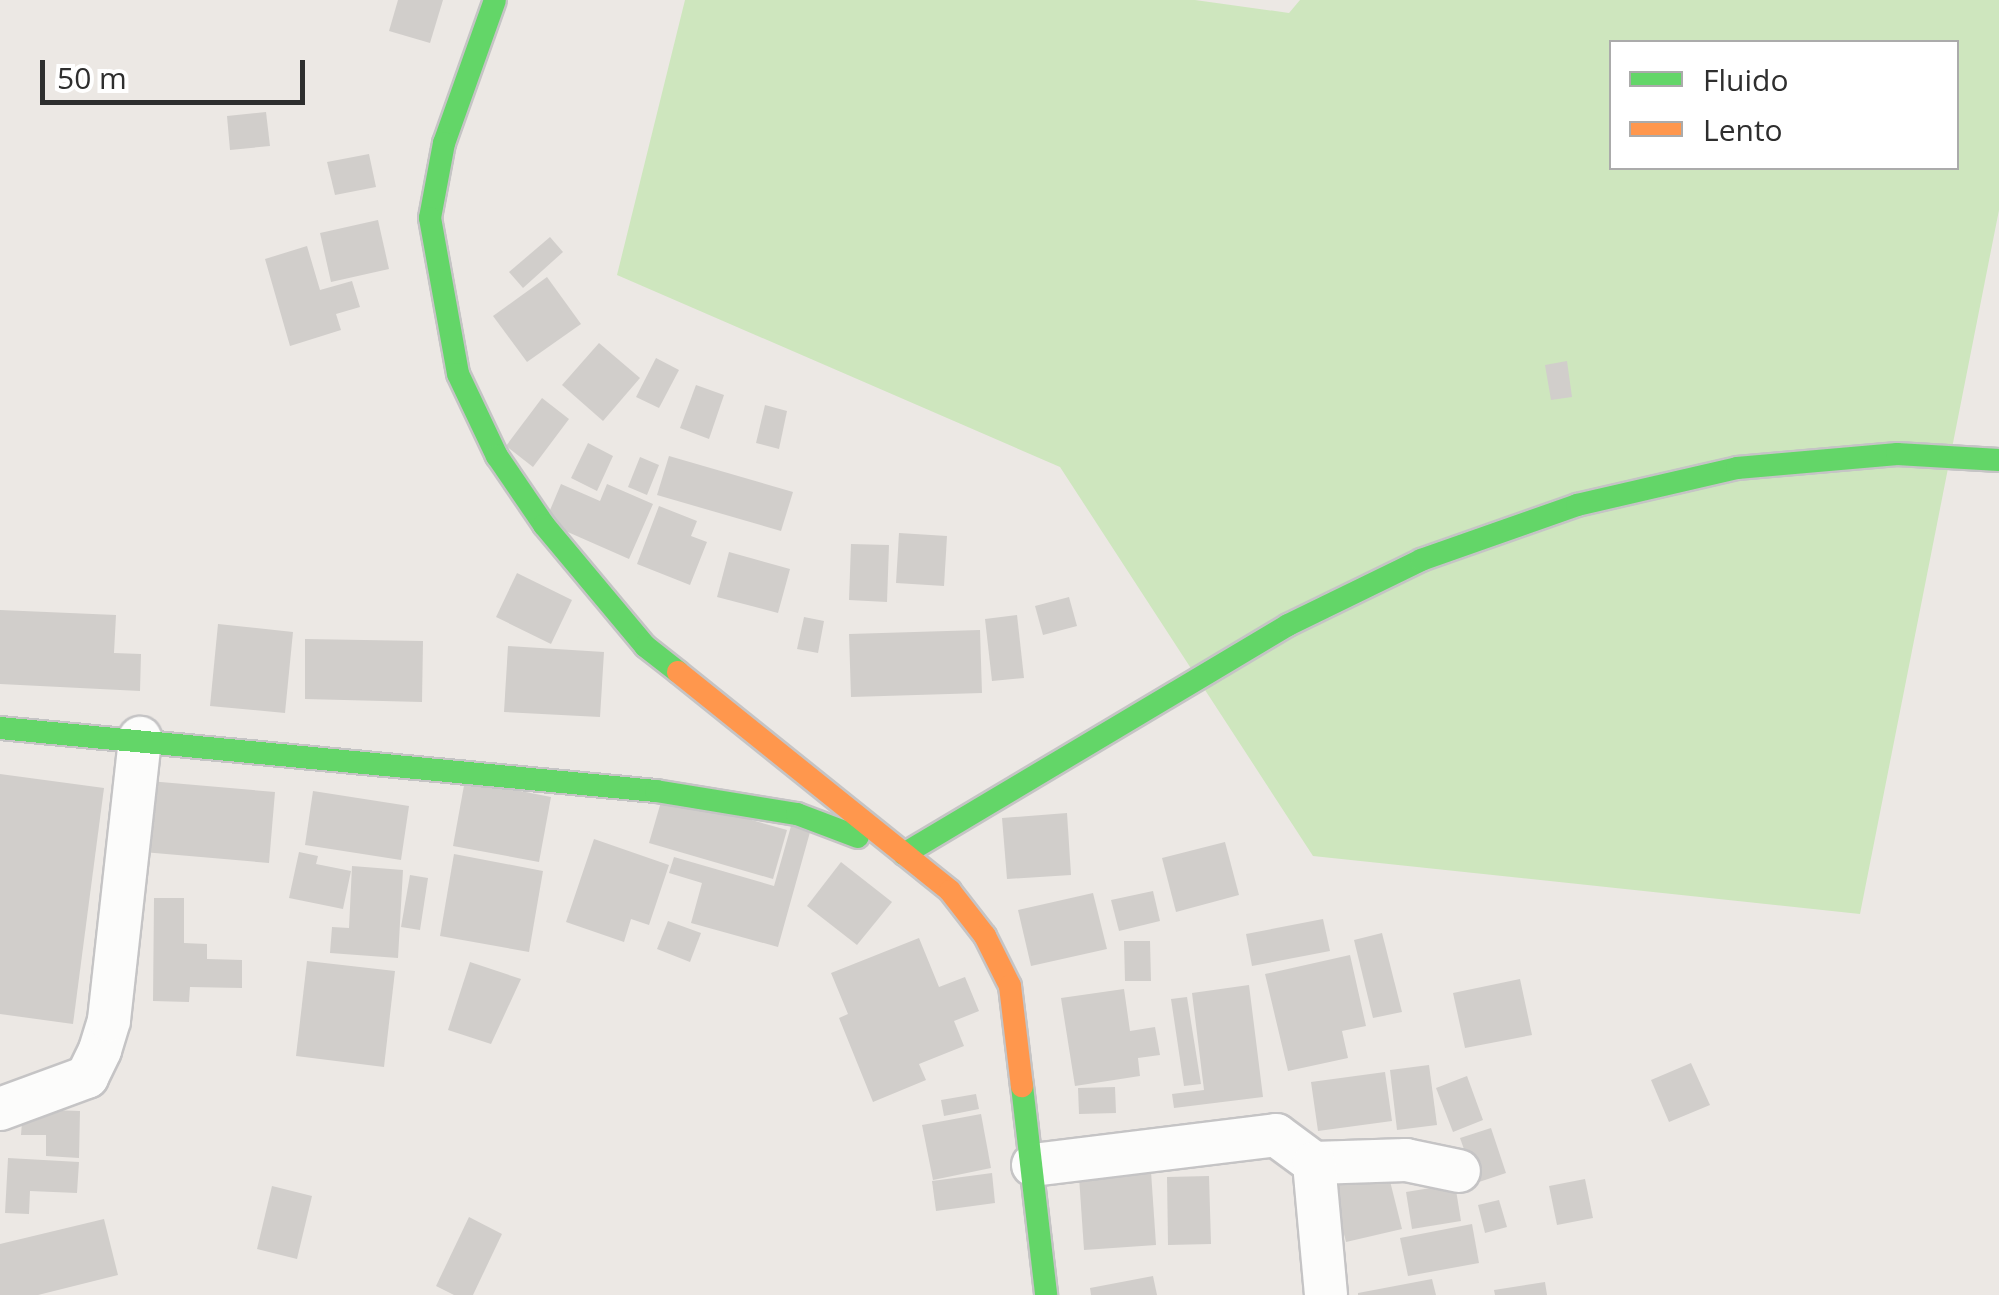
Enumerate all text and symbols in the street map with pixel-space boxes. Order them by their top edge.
scale bar [45,40,310,102]
legend [1609,40,1959,170]
text: 50 m [57,57,127,98]
text: Fluido [1703,59,1788,100]
text: Lento [1703,109,1783,150]

